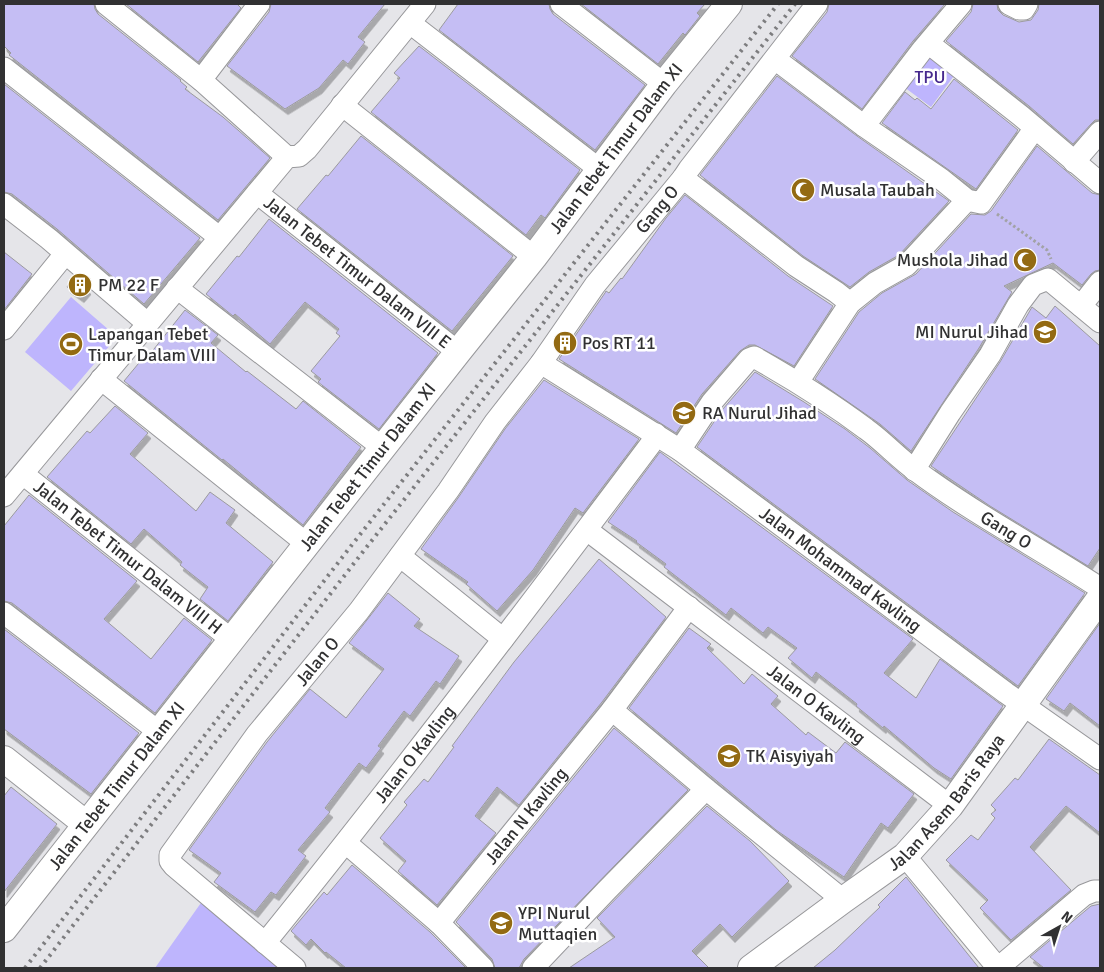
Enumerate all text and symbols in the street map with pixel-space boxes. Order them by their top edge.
street label: Jalan Tebet Timur Dalam XI [544,59,688,238]
park label: TPU [914,66,946,88]
mosque icon: Musala Taubah [790,177,816,203]
place label: Musala Taubah [820,179,935,201]
street label: Gang O [631,181,683,238]
street label: Jalan Tebet Timur Dalam VIII E [259,192,455,353]
mosque icon: Mushola Jihad [1012,247,1038,273]
place label: Mushola Jihad [897,249,1008,271]
building icon: PM 22 F [67,272,93,298]
place label: PM 22 F [98,274,159,296]
school or university icon: MI Nurul Jihad [1032,319,1058,345]
place label: MI Nurul Jihad [915,321,1028,343]
place label: Lapangan Tebet Timur Dalam VIII [88,323,216,366]
building icon: Pos RT 11 [552,330,578,356]
sports icon: Lapangan Tebet Timur Dalam VIII [58,331,84,357]
place label: Pos RT 11 [582,332,656,354]
street label: Jalan Tebet Timur Dalam XI [295,378,441,555]
school or university icon: RA Nurul Jihad [671,400,697,426]
place label: RA Nurul Jihad [702,402,817,424]
street label: Jalan Tebet Timur Dalam VIII H [29,476,227,639]
street label: Jalan Mohammad Kavling [755,502,926,637]
street label: Gang O [976,506,1036,554]
street label: Jalan O [291,632,344,690]
street label: Jalan O Kavling [763,660,870,749]
street label: Jalan Tebet Timur Dalam XI [44,697,190,875]
street label: Jalan O Kavling [370,701,460,807]
street label: Jalan Asem Baris Raya [884,730,1009,876]
school or university icon: TK Aisyiyah [716,743,742,769]
place label: TK Aisyiyah [746,745,834,767]
street label: Jalan N Kavling [480,763,572,869]
place label: YPI Nurul Muttaqien [518,902,597,945]
north arrow [1034,902,1084,952]
text: N [1058,908,1076,927]
school or university icon: YPI Nurul Muttaqien [488,910,514,936]

